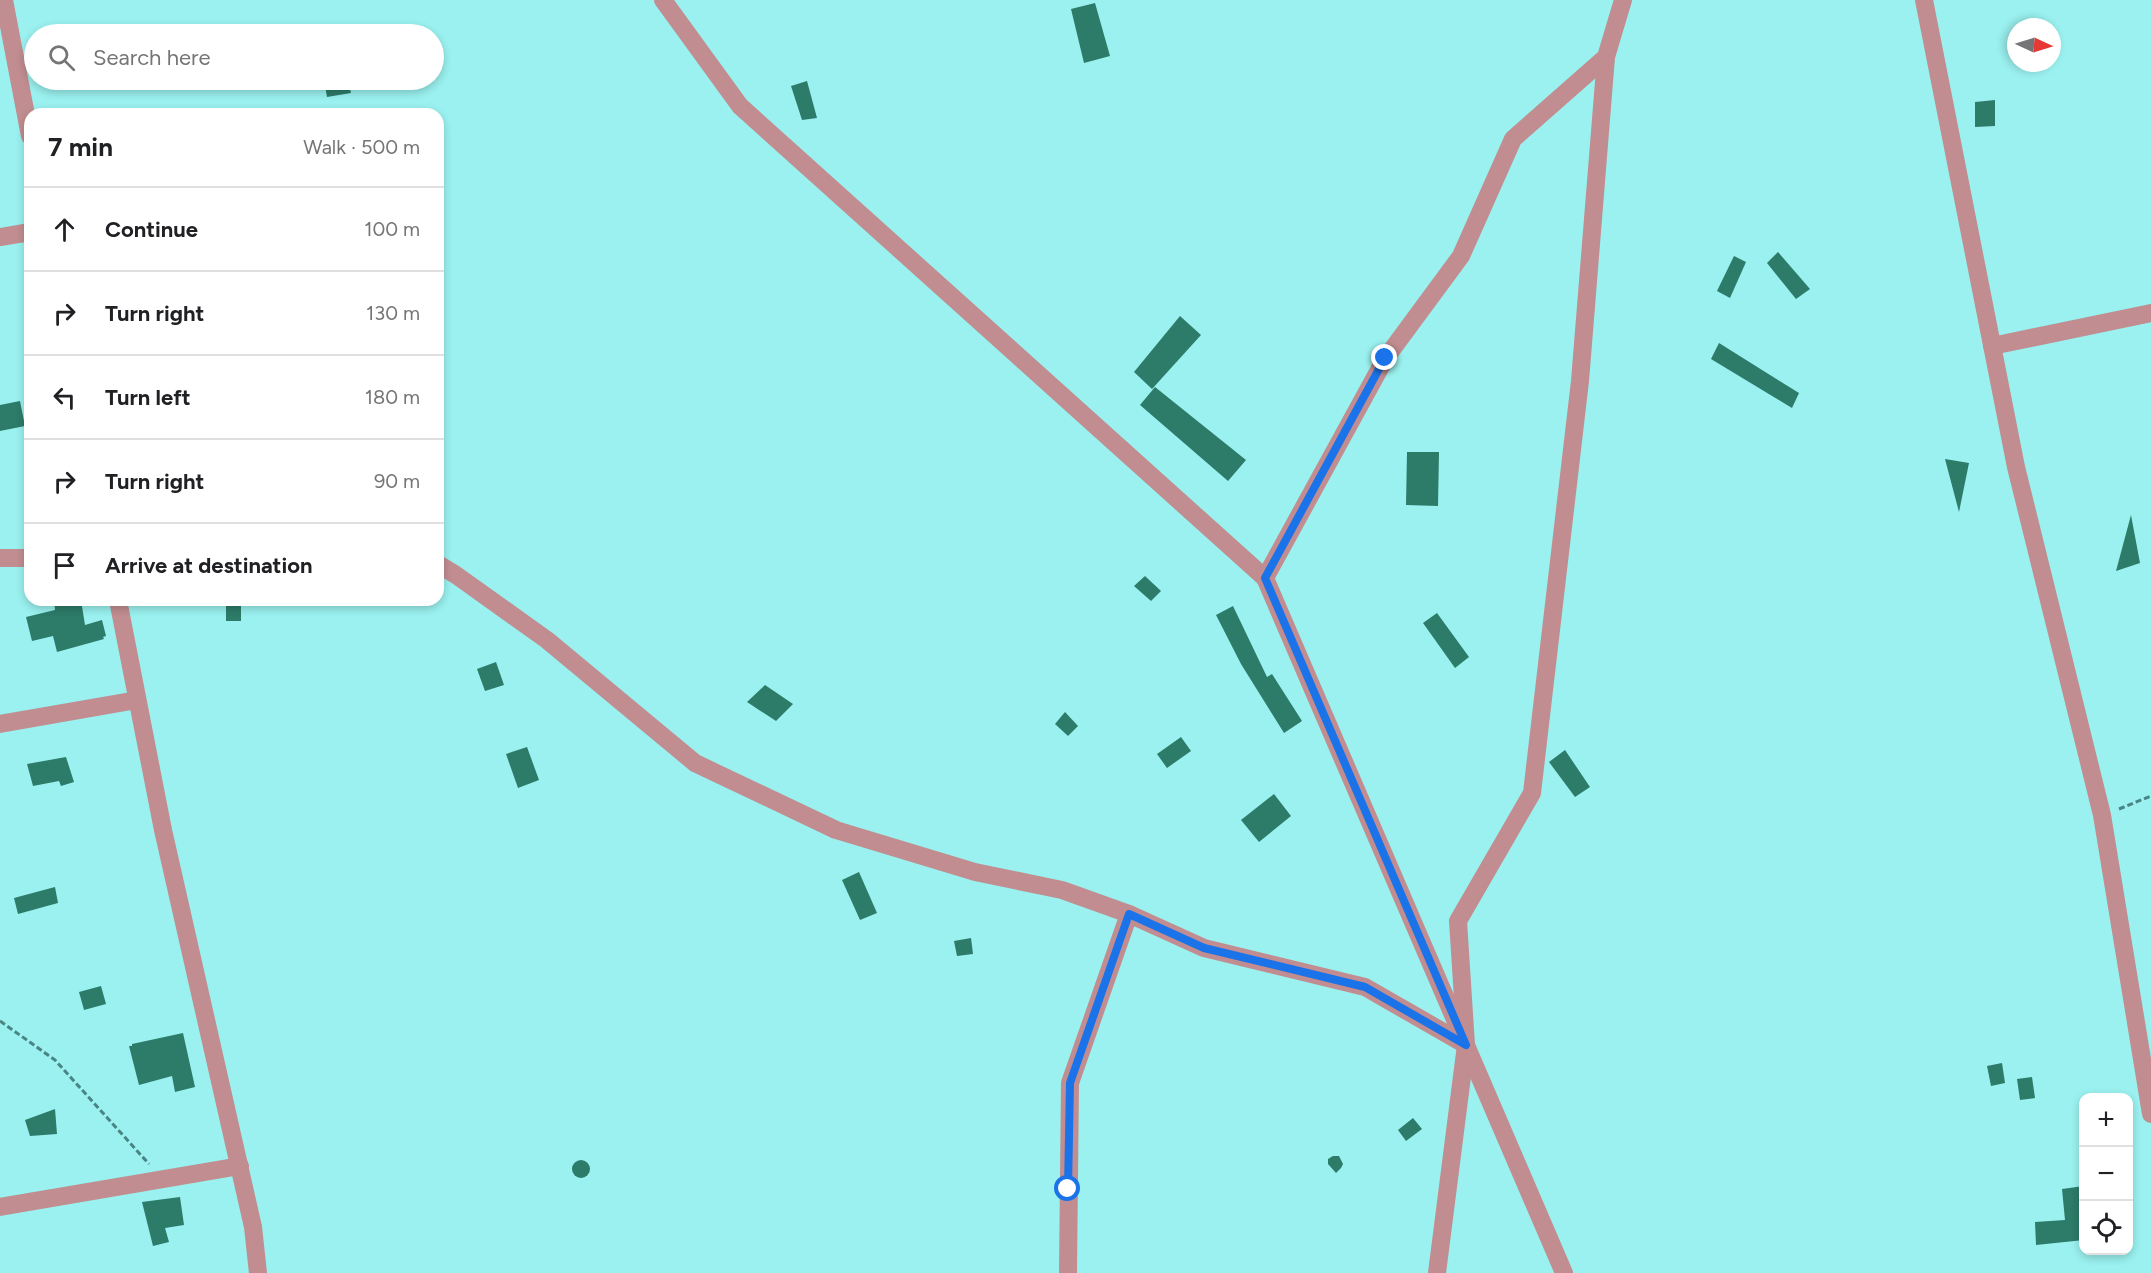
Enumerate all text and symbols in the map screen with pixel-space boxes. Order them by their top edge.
north arrow [2007,18,2061,72]
search box [24,24,444,90]
icon: search [45,41,78,74]
text: Search here [93,44,211,71]
text: 7 min [48,131,113,163]
text: Walk · 500 m [303,135,420,159]
icon: ahead [48,213,81,246]
text: Continue [105,216,198,243]
text: 100 m [364,217,420,241]
icon: right [48,297,81,330]
text: Turn right [105,300,204,327]
text: 130 m [366,301,420,325]
route end [1371,344,1397,370]
icon: left [48,381,81,414]
text: Turn left [105,384,191,411]
text: 180 m [365,385,420,409]
icon: right [48,465,81,498]
text: Turn right [105,468,204,495]
text: 90 m [374,469,420,493]
icon: arrive [48,549,81,582]
text: Arrive at destination [105,552,313,579]
map controls [2079,1093,2133,1255]
button: + [2079,1093,2133,1147]
button: − [2079,1147,2133,1201]
route start [1054,1175,1080,1201]
button: locate [2079,1201,2133,1255]

